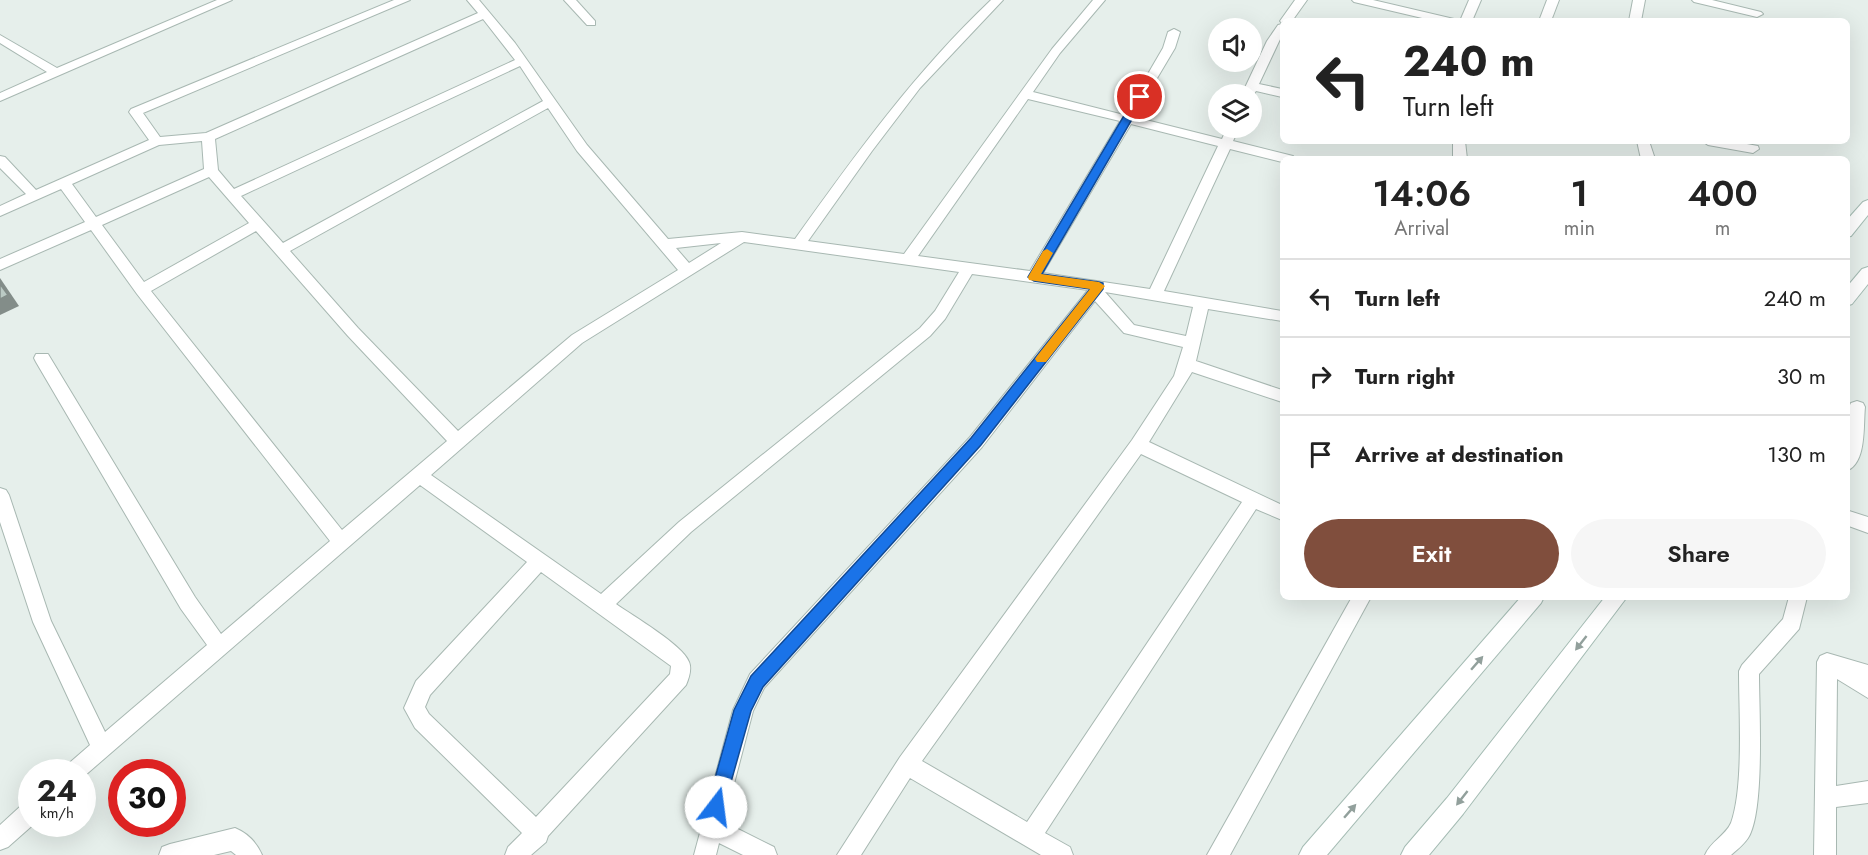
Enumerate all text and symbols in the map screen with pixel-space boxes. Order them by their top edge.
map controls [1208,18,1262,138]
button: sound [1208,18,1262,72]
text: 240 m [1403,31,1535,92]
icon: left [1304,42,1382,120]
pin [1114,71,1165,122]
icon: arrive [1123,80,1156,113]
button: layers [1208,84,1262,138]
text: Turn left [1403,87,1493,126]
text: 14:06 [1372,167,1471,219]
text: 1 [1571,167,1588,219]
text: 400 [1687,167,1758,219]
text: Arrival [1394,214,1449,243]
text: min [1564,214,1595,243]
text: m [1715,214,1730,243]
icon: left [1304,282,1337,315]
text: Turn left [1355,282,1440,314]
text: 240 m [1764,282,1826,314]
icon: right [1304,360,1337,393]
text: Turn right [1355,360,1455,392]
text: 30 m [1777,360,1826,392]
icon: arrive [1304,438,1337,471]
text: Arrive at destination [1355,438,1564,470]
text: 130 m [1767,438,1826,470]
button: Exit [1304,519,1559,588]
button: Share [1571,519,1826,588]
one-way arrow [1576,636,1588,651]
one-way arrow [1470,656,1483,671]
speed limit sign: 30 [108,759,186,837]
text: 24 [37,769,77,812]
position arrow [684,775,748,839]
one-way arrow [1456,790,1468,805]
text: km/h [40,802,74,824]
one-way arrow [1343,803,1356,819]

